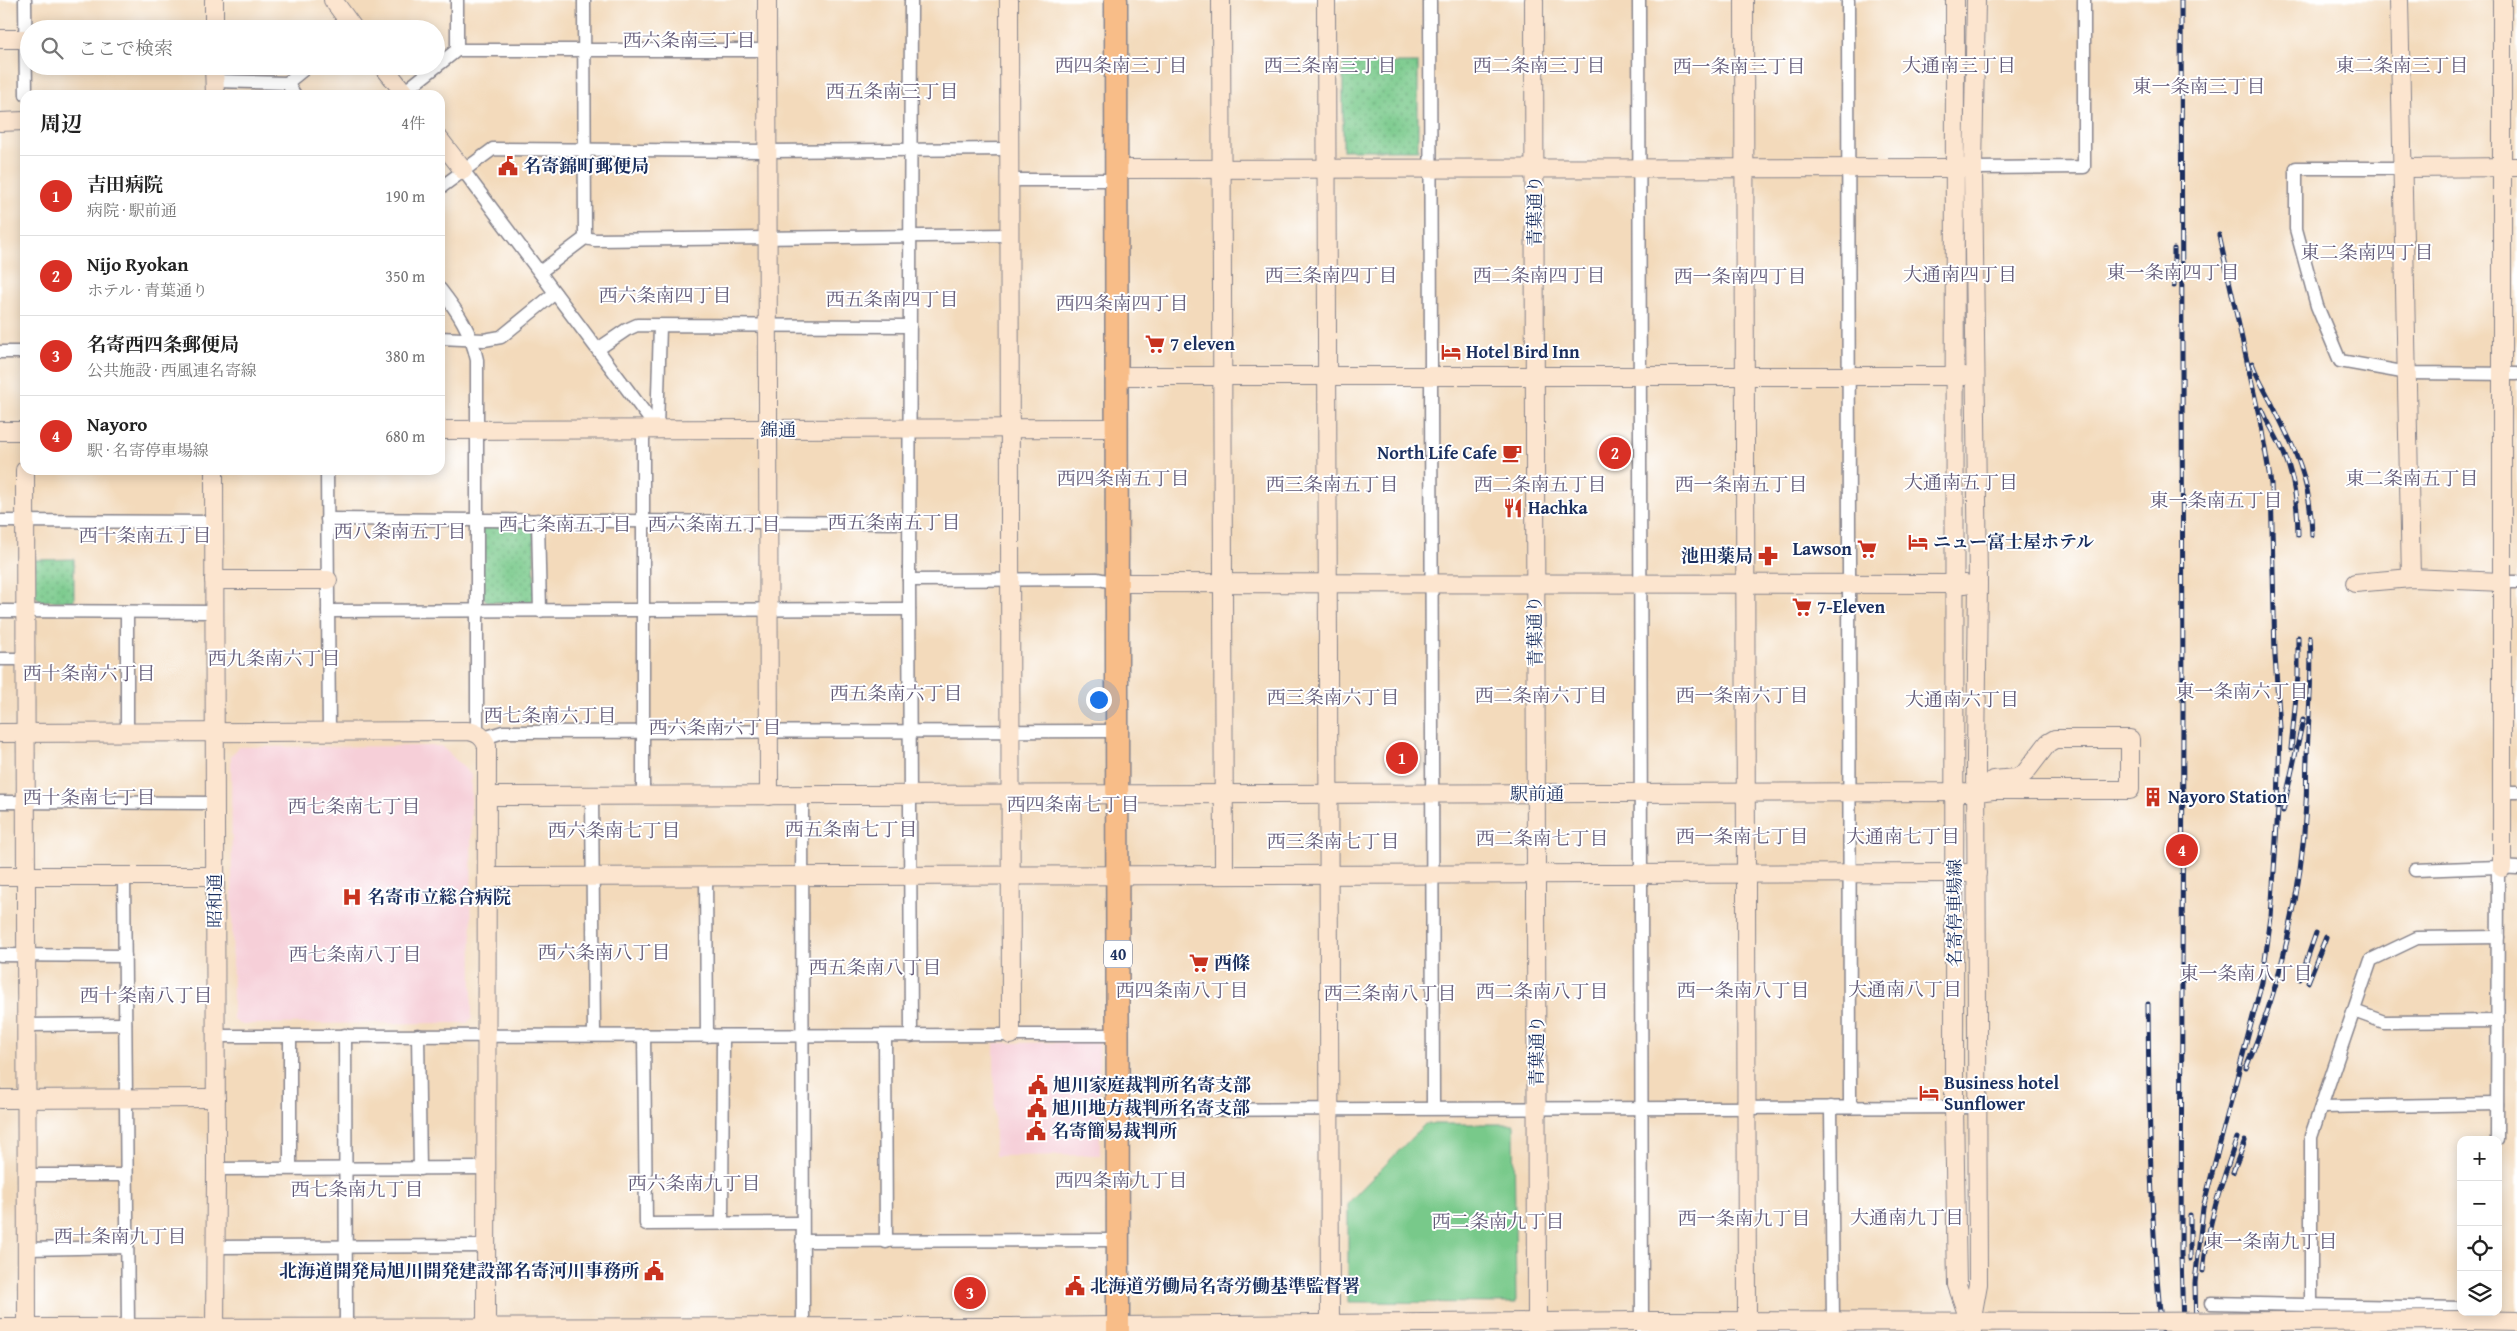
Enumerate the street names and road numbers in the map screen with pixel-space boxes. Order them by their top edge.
street label: 青葉通り [1521,175,1548,247]
street label: 錦通 [760,416,796,443]
street label: 青葉通り [1520,595,1549,667]
street label: 駅前通 [1510,780,1564,807]
street label: 名寄停車場線 [1941,859,1968,967]
street label: 昭和通 [201,874,228,928]
road number: 40 [1104,941,1132,968]
street label: 青葉通り [1523,1015,1550,1087]

